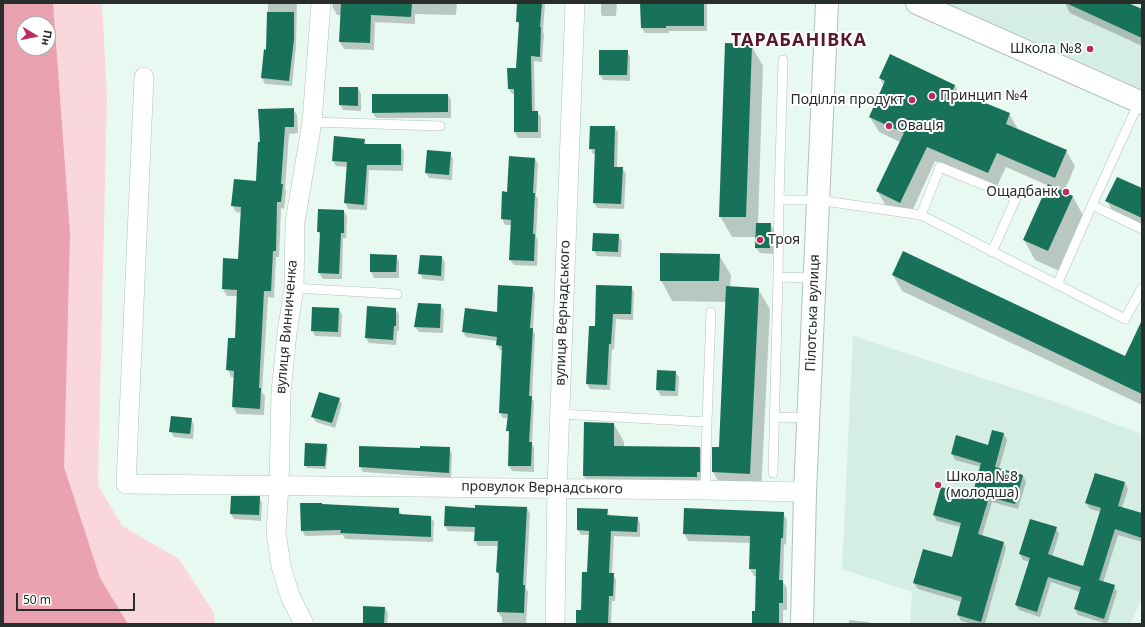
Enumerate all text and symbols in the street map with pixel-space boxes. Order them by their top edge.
north arrow [16,16,56,56]
text: Пн [39,29,56,47]
district label: ТАРАБАНІВКА [731,30,867,52]
place label: Школа №8 [1010,41,1082,57]
marker: Школа №8 [1085,44,1095,54]
place label: Принцип №4 [940,88,1028,104]
marker: Принцип №4 [927,91,937,101]
place label: Поділля продукт [791,92,904,108]
marker: Поділля продукт [907,95,917,105]
place label: Овація [897,118,944,134]
marker: Овація [884,121,894,131]
place label: Ощадбанк [986,184,1058,200]
marker: Ощадбанк [1061,187,1071,197]
place label: Троя [768,232,800,248]
marker: Троя [755,235,765,245]
street label: вулиця Вернадського [552,240,574,386]
street label: Пілотська вулиця [803,254,823,372]
street label: вулиця Винниченка [273,259,301,395]
place label: Школа №8 (молодша) [946,469,1019,502]
street label: провулок Вернадського [461,478,623,498]
marker: Школа №8 (молодша) [933,480,943,490]
scale bar [18,585,137,611]
text: 50 m [23,591,51,608]

